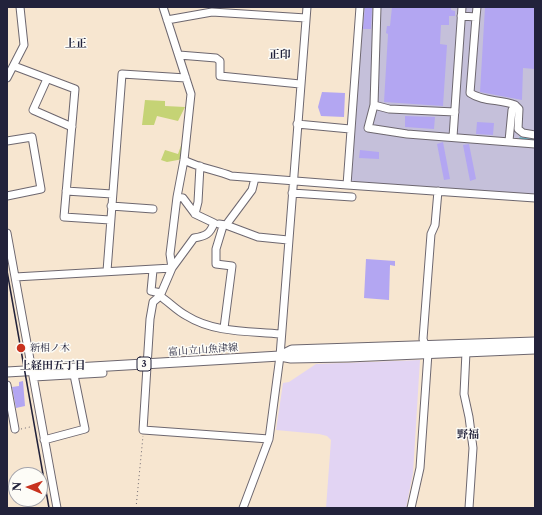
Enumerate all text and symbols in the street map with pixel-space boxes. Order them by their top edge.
district label: 上正 [65,37,87,51]
district label: 正印 [269,48,291,62]
marker: 新相ノ木 [15,342,27,354]
place label: 新相ノ木 [30,342,70,354]
street label: 富山立山魚津線 [168,342,238,358]
road number: 3 [137,357,151,371]
district label: 上経田五丁目 [20,359,86,373]
district label: 野福 [457,428,479,442]
north arrow [8,467,48,507]
text: N [10,482,24,492]

